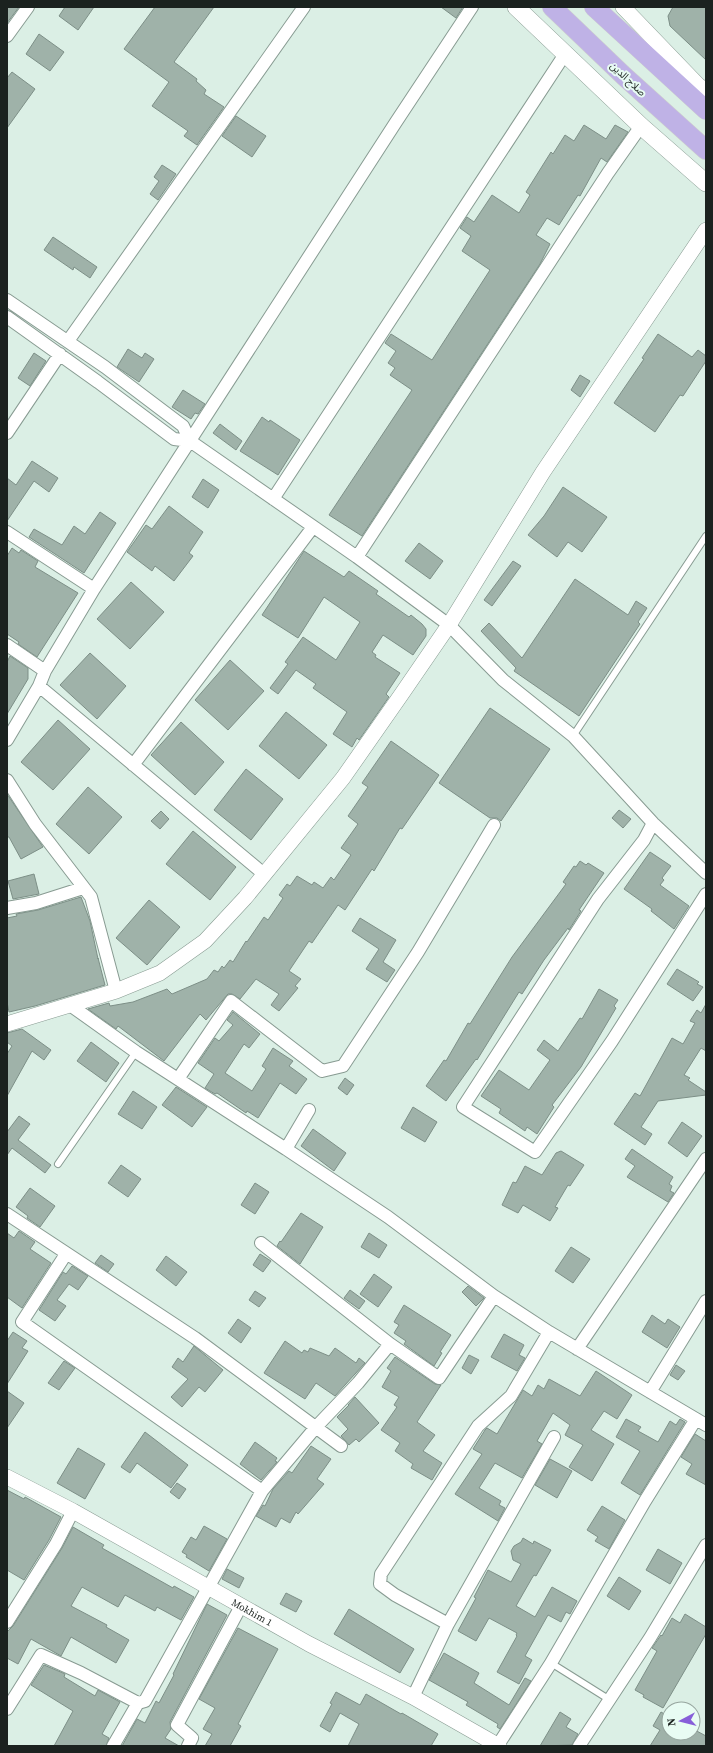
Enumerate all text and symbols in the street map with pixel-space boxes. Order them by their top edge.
street label: صلاح الدين [607,59,649,100]
street label: Mokhim 1 [229,1595,275,1629]
north arrow [661,1701,701,1741]
text: N [664,1717,680,1727]

